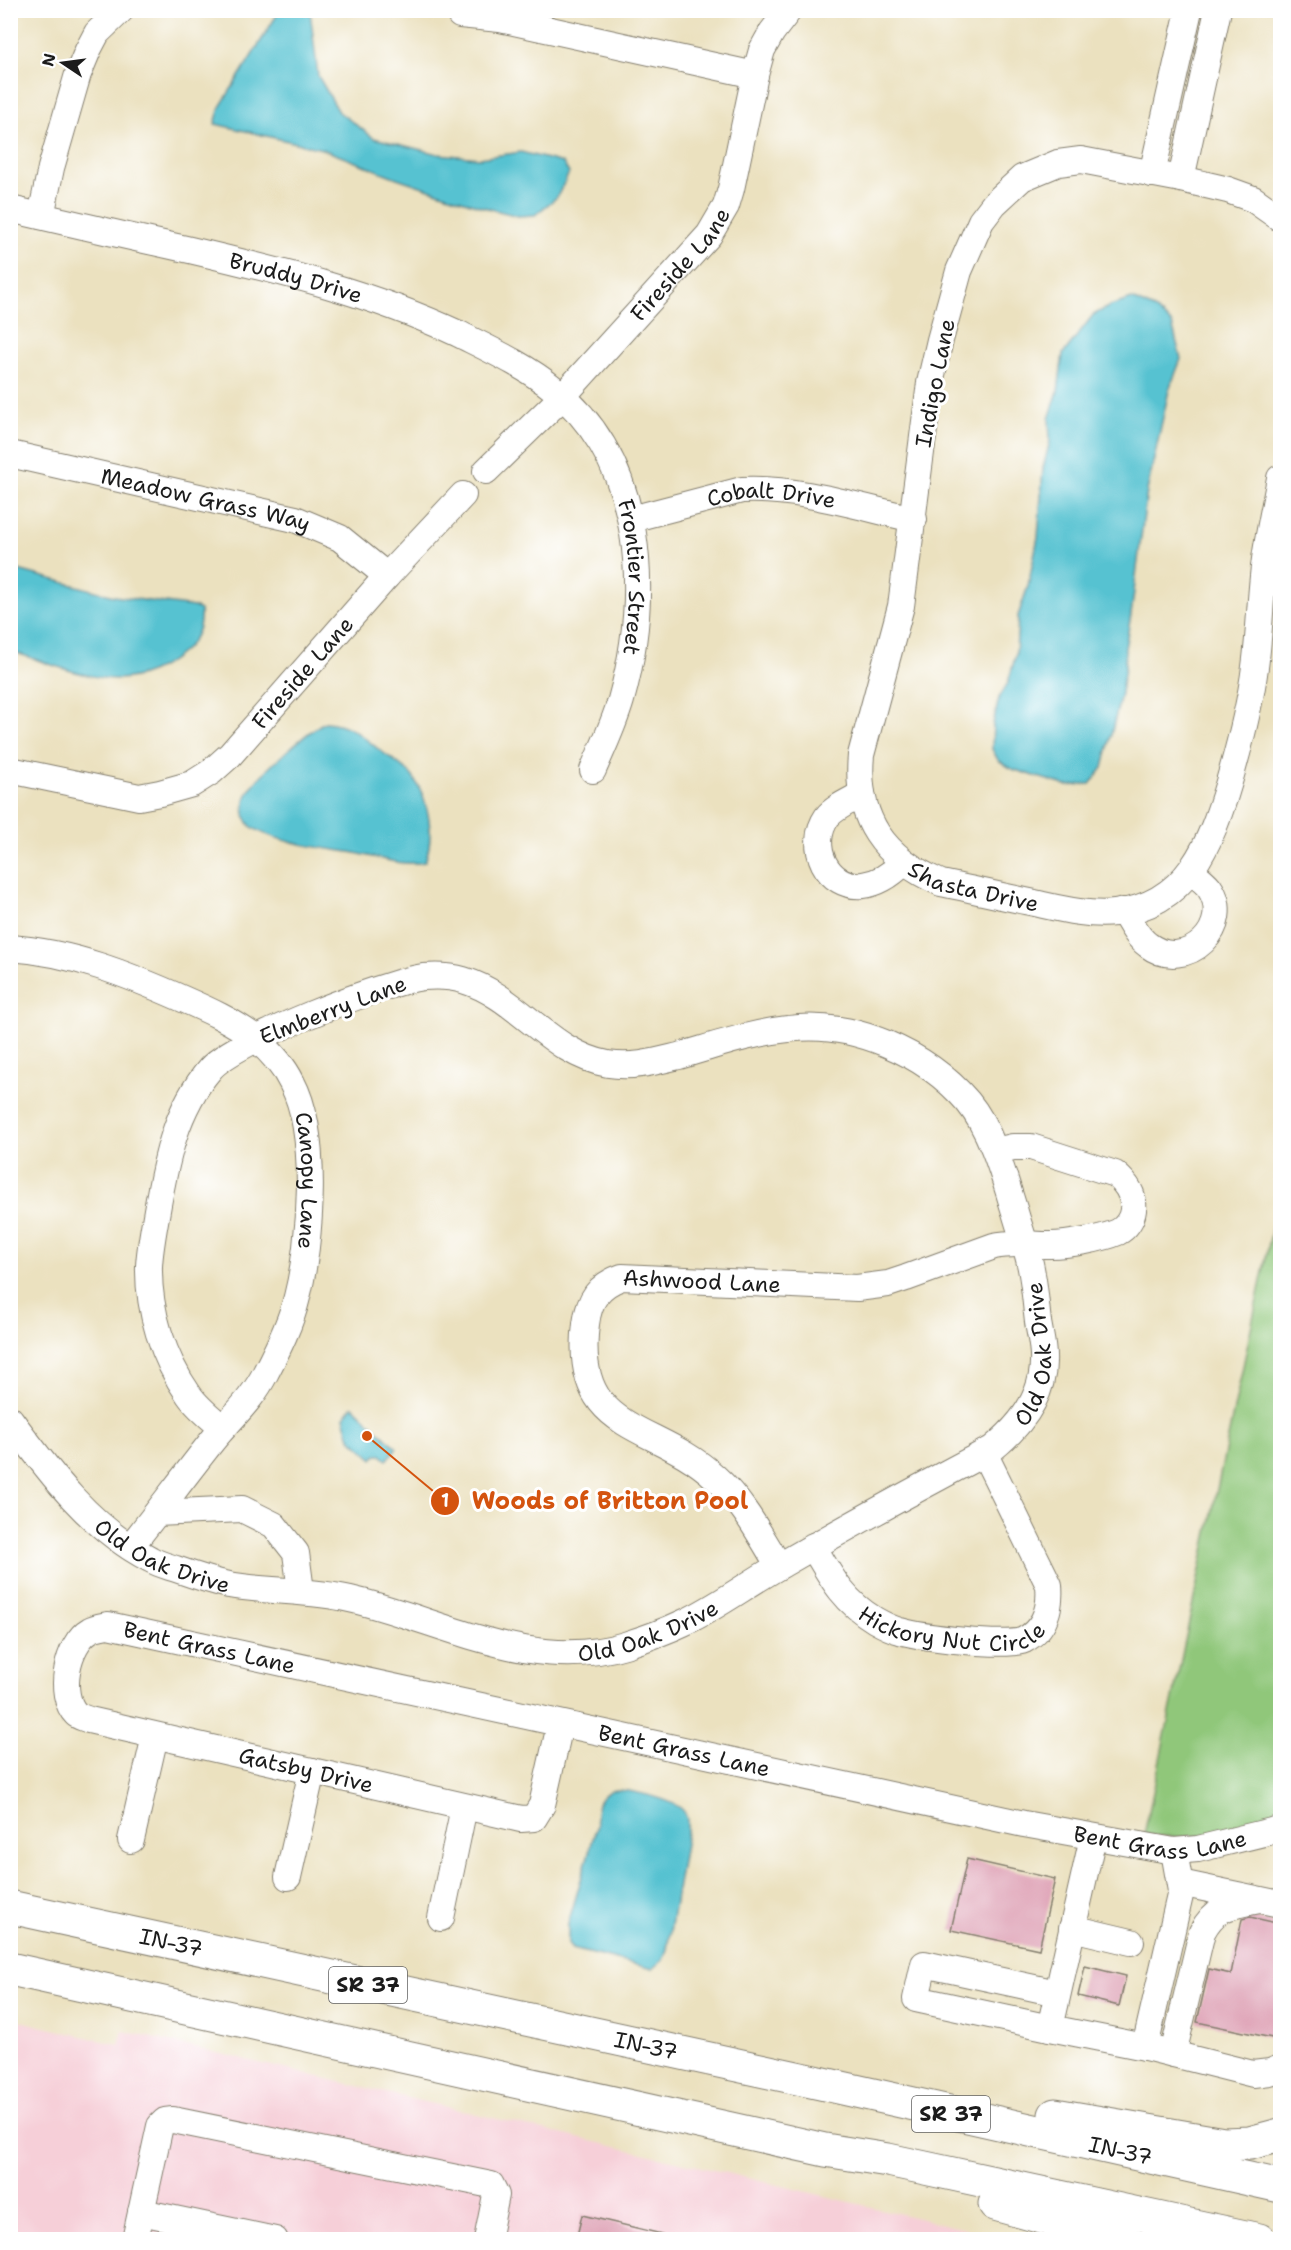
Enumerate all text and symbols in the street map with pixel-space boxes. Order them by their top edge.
north arrow [33,33,93,93]
text: N [37,51,61,68]
street label: Fireside Lane [624,202,736,327]
street label: Bruddy Drive [227,245,366,310]
street label: Indigo Lane [908,316,962,450]
street label: Meadow Grass Way [98,461,315,539]
street label: Cobalt Drive [704,475,839,515]
street label: Frontier Street [611,496,651,657]
street label: Fireside Lane [245,610,360,735]
street label: Shasta Drive [903,854,1041,918]
street label: Elmberry Lane [255,969,411,1051]
street label: Canopy Lane [289,1109,324,1251]
street label: Ashwood Lane [622,1263,781,1299]
street label: Old Oak Drive [1007,1281,1058,1432]
callout: Woods of Britton Pool [430,1480,761,1522]
text: Woods of Britton Pool [472,1485,748,1517]
text: 1 [441,1489,449,1513]
street label: Old Oak Drive [89,1512,233,1599]
street label: Old Oak Drive [577,1593,723,1668]
street label: Hickory Nut Circle [853,1599,1052,1657]
street label: Bent Grass Lane [121,1614,298,1680]
street label: Bent Grass Lane [596,1717,773,1783]
street label: Gatsby Drive [236,1740,376,1800]
street label: Bent Grass Lane [1071,1819,1249,1866]
street label: IN-37 [137,1921,206,1963]
road number: SR 37 [329,1967,407,2003]
street label: IN-37 [612,2024,681,2066]
road number: SR 37 [912,2096,990,2132]
street label: IN-37 [1086,2129,1155,2171]

